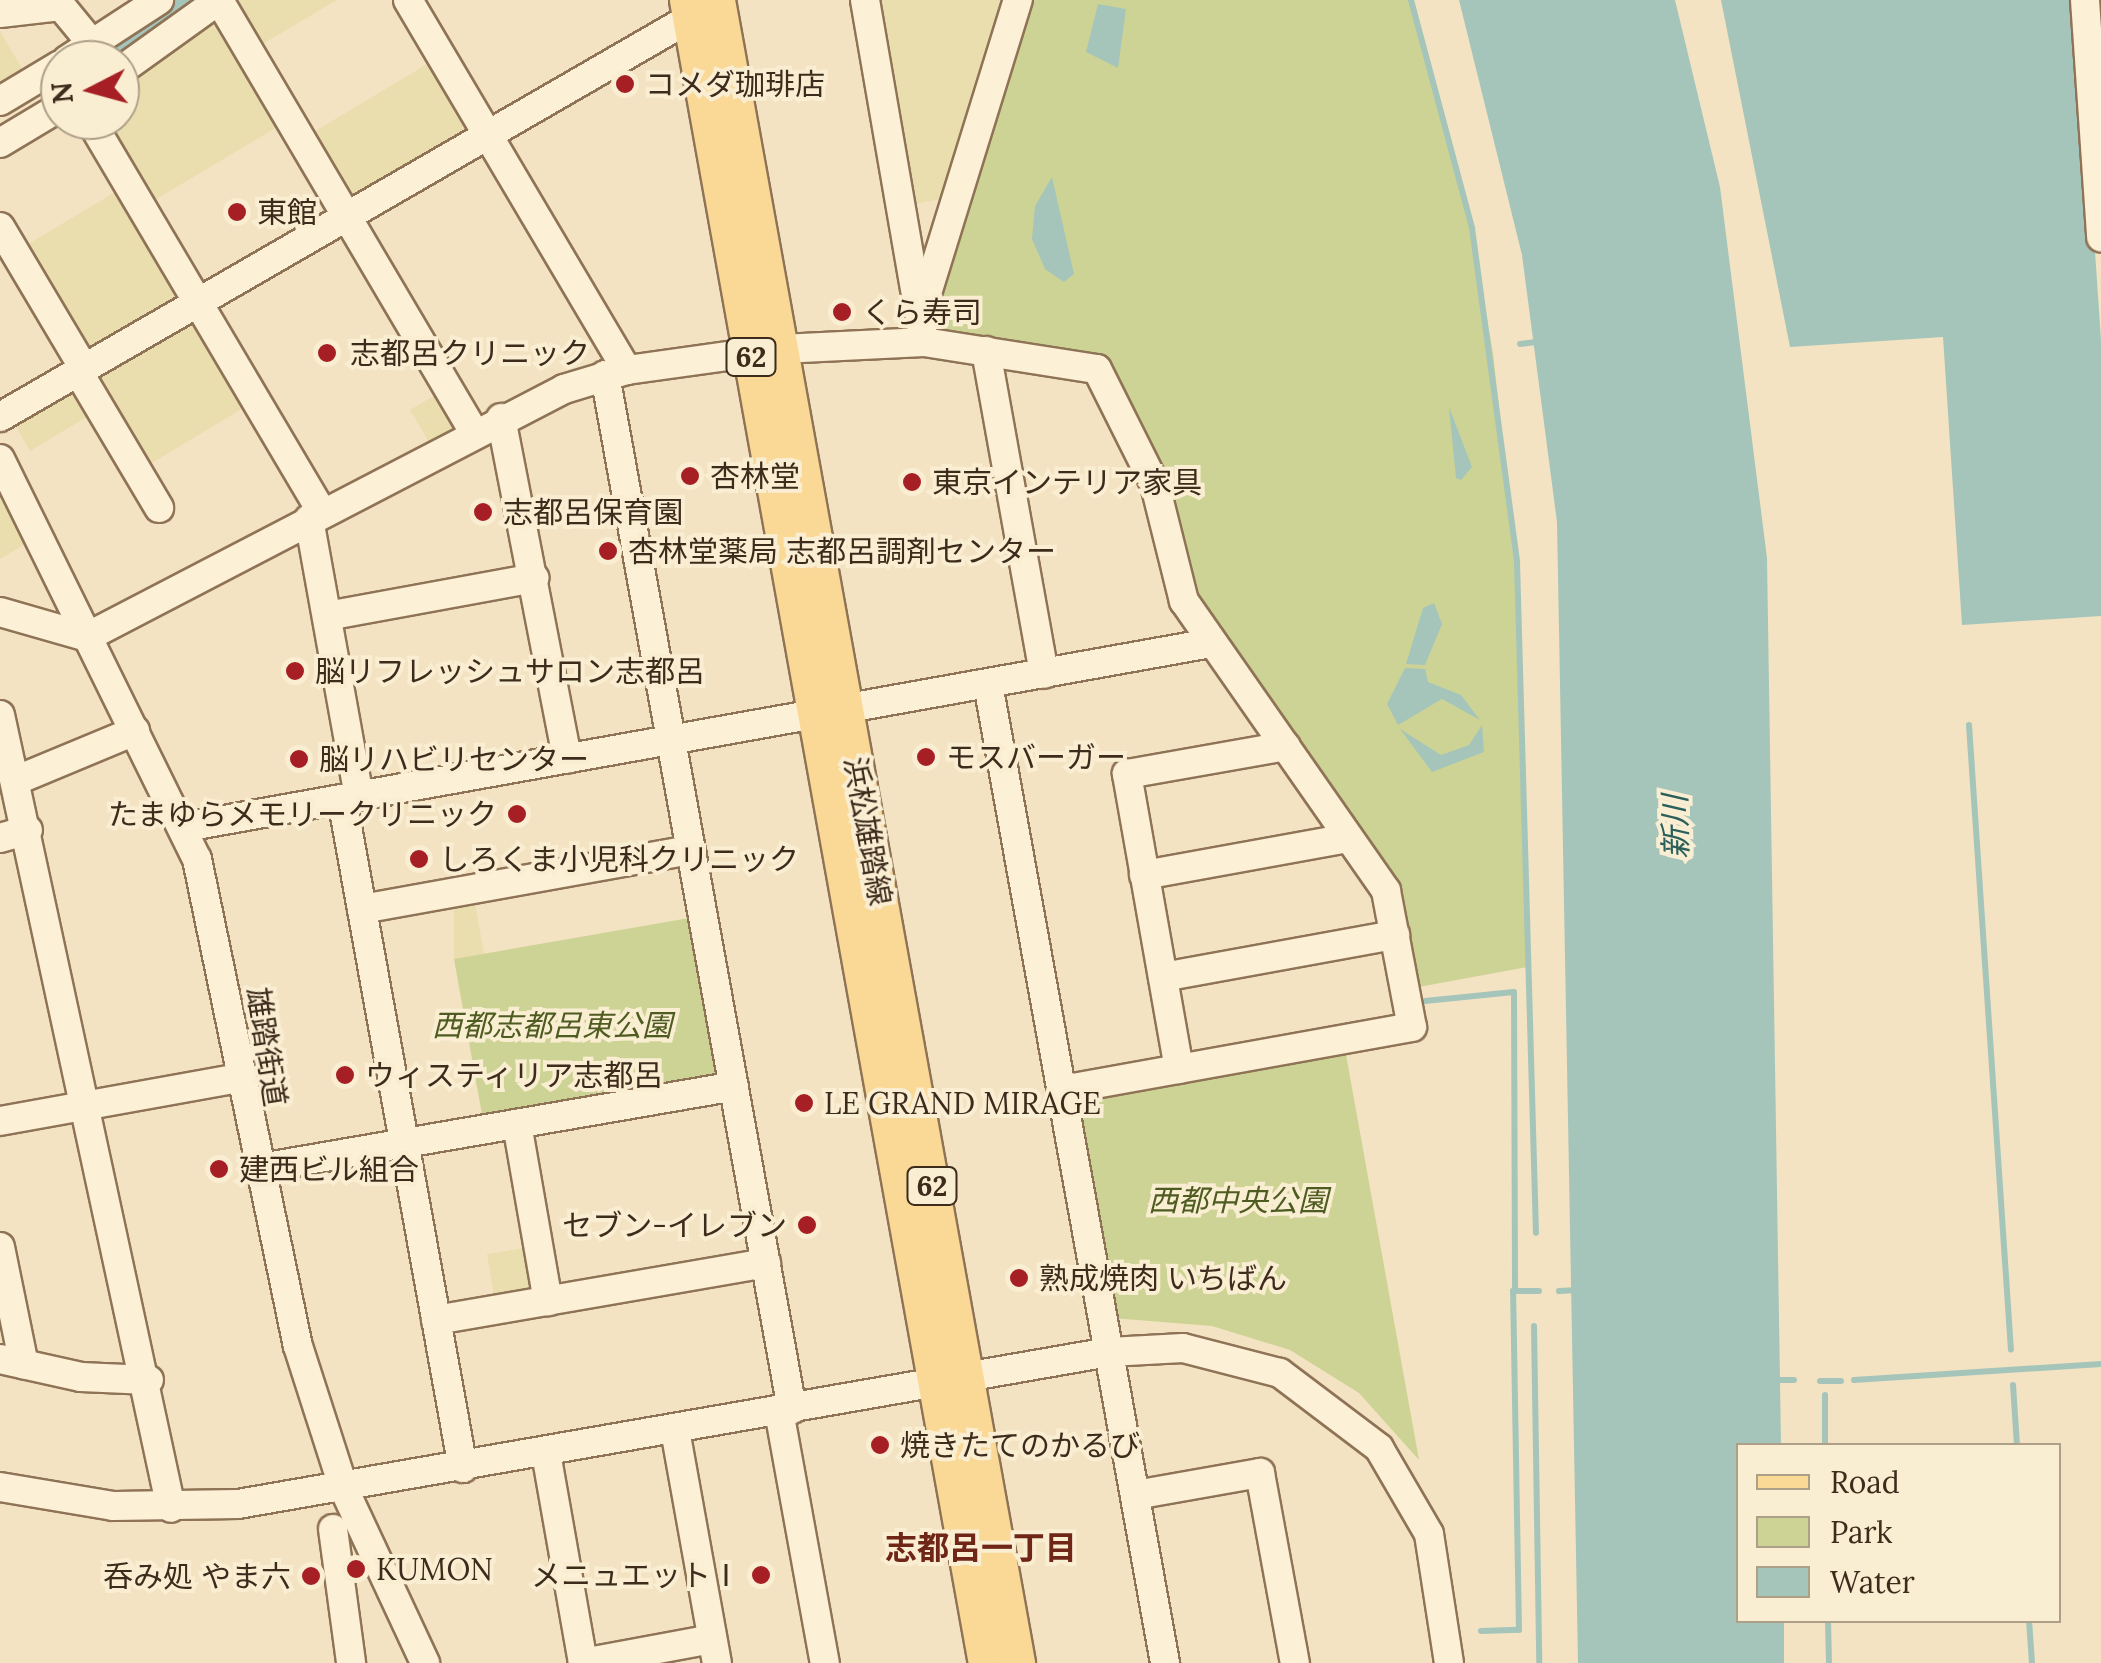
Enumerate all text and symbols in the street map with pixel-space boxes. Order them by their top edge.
north arrow [40,40,140,140]
place label: コメダ珈琲店 [645,66,825,102]
marker: コメダ珈琲店 [614,73,636,95]
text: N [43,80,81,106]
place label: 東館 [257,194,317,230]
marker: 東館 [226,201,248,223]
place label: くら寿司 [862,294,982,330]
marker: くら寿司 [831,301,853,323]
road number: 62 [724,334,778,380]
place label: 志都呂クリニック [350,335,590,371]
marker: 志都呂クリニック [314,340,340,366]
place label: 杏林堂 [710,458,800,494]
place label: 東京インテリア家具 [932,464,1202,500]
marker: 杏林堂 [679,465,701,487]
marker: 東京インテリア家具 [901,471,923,493]
place label: 志都呂保育園 [503,494,683,530]
marker: 志都呂保育園 [472,501,494,523]
place label: 杏林堂薬局 志都呂調剤センター [628,533,1056,569]
marker: 杏林堂薬局 志都呂調剤センター [597,540,619,562]
place label: 脳リフレッシュサロン志都呂 [315,653,705,689]
marker: 脳リフレッシュサロン志都呂 [284,660,306,682]
place label: モスバーガー [946,739,1126,775]
place label: 脳リハビリセンター [319,741,589,777]
marker: モスバーガー [915,746,937,768]
marker: 脳リハビリセンター [288,748,310,770]
street label: 浜松雄踏線 [837,754,899,908]
water label: 新川 [1656,795,1696,859]
place label: たまゆらメモリークリニック [107,796,497,832]
marker: たまゆらメモリークリニック [506,803,528,825]
place label: しろくま小児科クリニック [439,841,799,877]
marker: しろくま小児科クリニック [408,848,430,870]
street label: 雄踏街道 [240,985,294,1109]
park label: 西都志都呂東公園 [432,1007,672,1043]
place label: ウィスティリア志都呂 [365,1057,665,1093]
marker: ウィスティリア志都呂 [334,1064,356,1086]
place label: LE GRAND MIRAGE [824,1085,1101,1121]
marker: LE GRAND MIRAGE [793,1092,815,1114]
place label: 建西ビル組合 [239,1151,419,1187]
marker: 建西ビル組合 [208,1158,230,1180]
road number: 62 [904,1163,960,1209]
park label: 西都中央公園 [1148,1182,1328,1218]
place label: セブン-イレブン [562,1207,787,1243]
marker: セブン-イレブン [796,1214,818,1236]
place label: 熟成焼肉 いちばん [1039,1260,1287,1296]
marker: 熟成焼肉 いちばん [1008,1267,1030,1289]
place label: 焼きたてのかるび [900,1427,1140,1463]
marker: 焼きたてのかるび [869,1434,891,1456]
legend [1736,1443,2061,1623]
text: Road [1830,1463,1900,1501]
text: Park [1830,1513,1892,1551]
district label: 志都呂一丁目 [885,1529,1077,1567]
place label: KUMON [376,1551,493,1587]
place label: メニュエットⅠ [531,1557,741,1593]
place label: 呑み処 やま六 [103,1558,291,1594]
marker: KUMON [345,1558,367,1580]
text: Water [1830,1563,1915,1601]
marker: メニュエットⅠ [750,1564,772,1586]
marker: 呑み処 やま六 [300,1565,322,1587]

